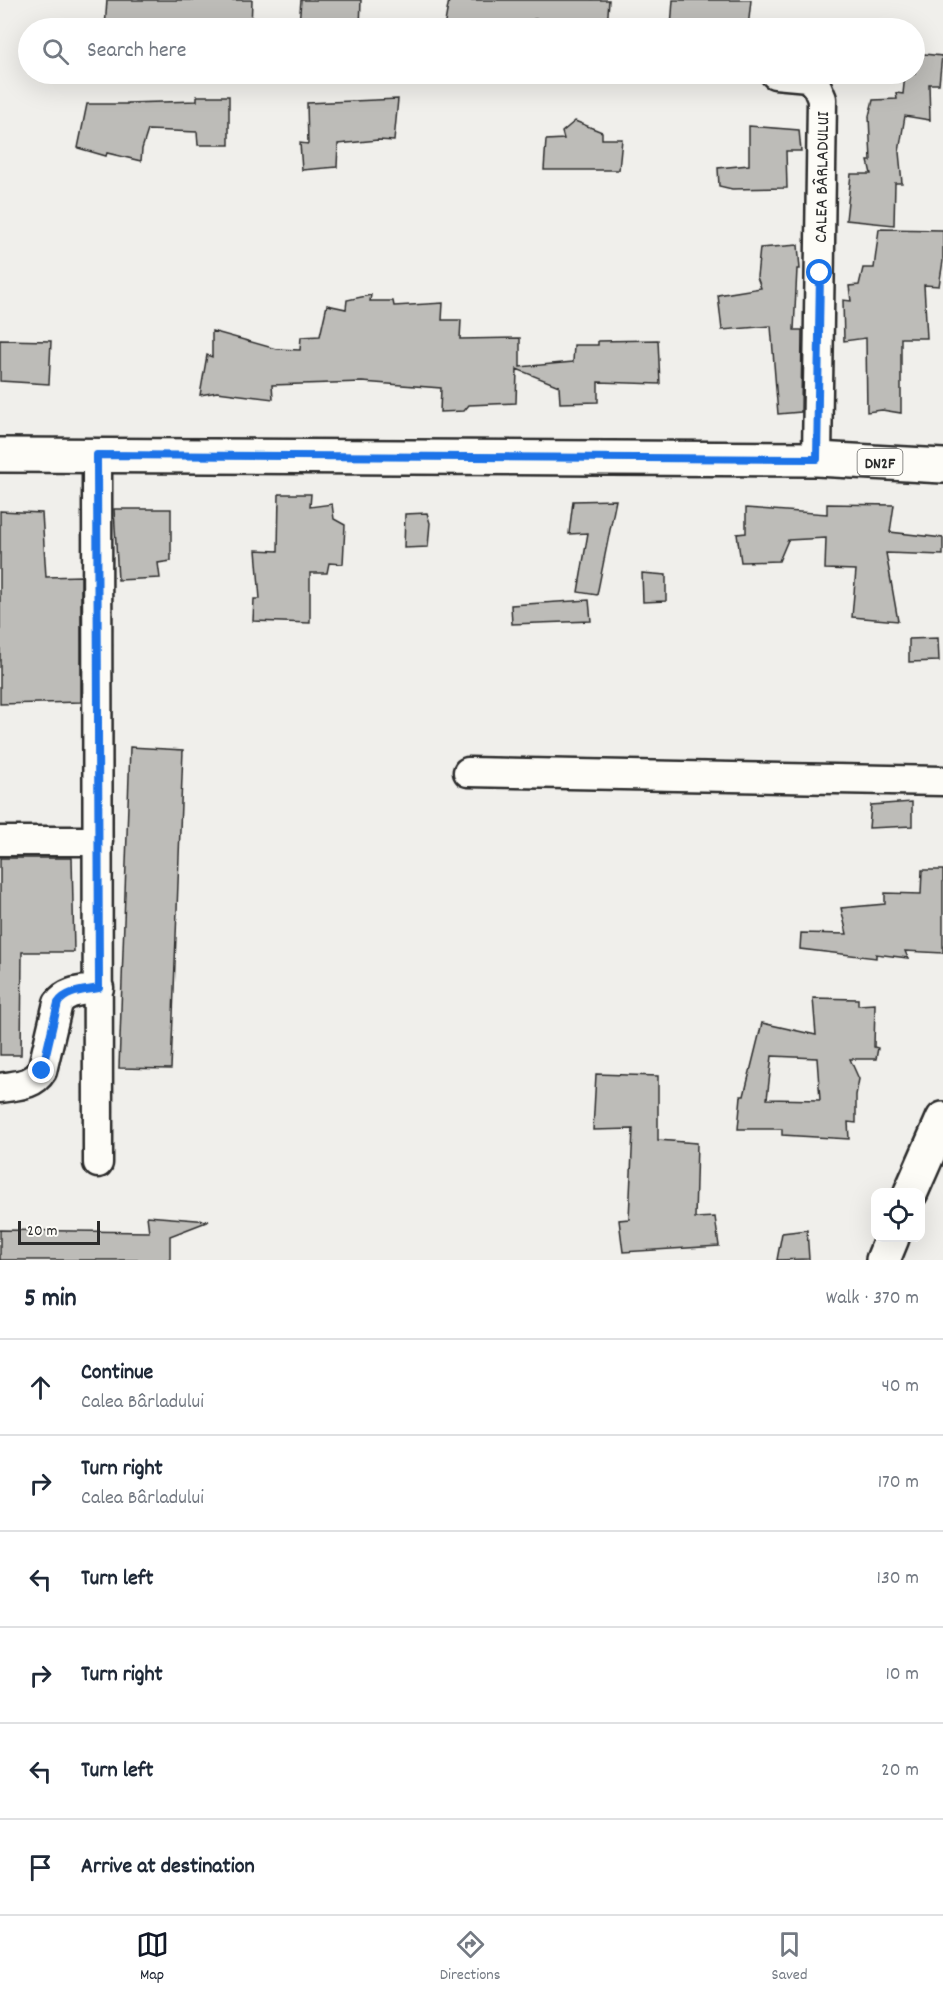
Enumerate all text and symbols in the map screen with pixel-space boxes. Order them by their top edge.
search box [18,18,925,84]
icon: search [39,35,72,68]
text: Search here [87,36,186,67]
street label: CALEA BÂRLADULUI [810,111,837,243]
route start [806,259,832,285]
road number: DN2F [858,449,902,475]
route end [28,1057,54,1083]
map controls [871,1188,925,1242]
button: locate [871,1188,925,1242]
scale bar [18,1218,100,1246]
text: 20 m [27,1220,57,1243]
text: 5 min [24,1281,77,1318]
text: Walk · 370 m [826,1285,919,1313]
text: Continue [81,1358,153,1389]
icon: ahead [24,1371,57,1404]
text: 40 m [881,1373,919,1401]
text: Calea Bârladului [81,1389,204,1417]
text: Turn right [81,1454,163,1485]
icon: right [24,1467,57,1500]
text: 170 m [878,1469,919,1497]
text: Calea Bârladului [81,1485,204,1513]
icon: left [24,1563,57,1596]
text: Turn left [81,1564,153,1595]
text: 130 m [877,1565,919,1593]
icon: right [24,1659,57,1692]
text: Turn right [81,1660,163,1691]
text: 10 m [885,1661,919,1689]
icon: left [24,1755,57,1788]
text: Turn left [81,1756,153,1787]
text: 20 m [881,1757,919,1785]
icon: arrive [24,1851,57,1884]
text: Arrive at destination [81,1852,255,1883]
tab: Map [136,1928,169,1987]
tab: Directions [440,1928,500,1987]
tab: Saved [772,1928,807,1987]

